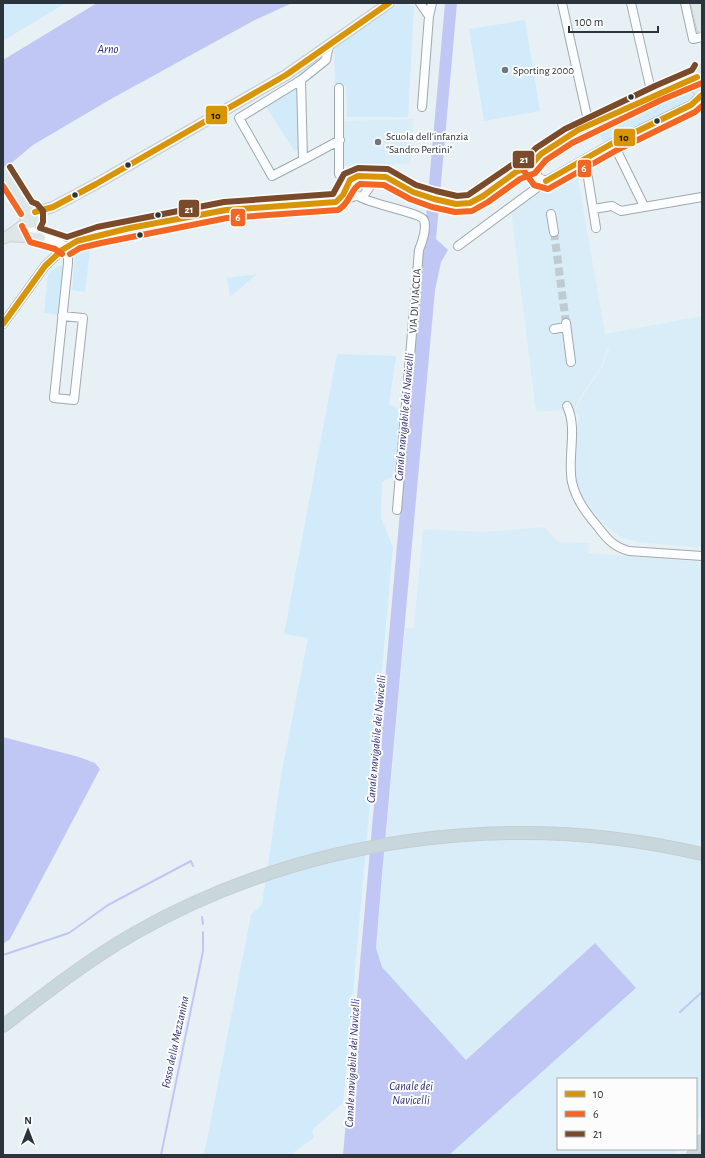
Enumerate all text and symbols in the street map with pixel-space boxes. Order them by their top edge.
scale bar [569,8,658,34]
text: 100 m [575,16,603,28]
water label: Arno [96,43,119,55]
marker: Sporting 2000 [500,65,510,75]
place label: Sporting 2000 [513,65,574,76]
unlabelled marker [626,92,636,102]
line badge: 10 [205,105,228,125]
text: 10 [211,110,221,121]
unlabelled marker [652,116,662,126]
line badge: 10 [613,128,636,147]
place label: Scuola dell'infanzia "Sandro Pertini" [386,131,468,155]
text: 10 [619,132,629,143]
marker: Scuola dell'infanzia "Sandro Pertini" [373,137,383,147]
line badge: 21 [512,150,535,169]
text: 21 [519,154,529,165]
line badge: 6 [577,159,592,178]
unlabelled marker [123,160,133,170]
text: 6 [581,163,587,174]
unlabelled marker [70,190,80,200]
line badge: 21 [178,199,200,218]
text: 21 [184,204,194,215]
line badge: 6 [230,208,246,227]
unlabelled marker [153,210,163,220]
text: 6 [235,212,241,223]
unlabelled marker [135,230,145,240]
street label: VIA DI VIACCIA [407,267,423,334]
water label: Canale navigabile dei Navicelli [392,352,416,482]
water label: Canale navigabile dei Navicelli [364,674,388,804]
water label: Fosso della Mezzanina [159,995,191,1089]
water label: Canale navigabile dei Navicelli [343,998,361,1127]
legend [557,1078,697,1150]
water label: Canale dei Navicelli [389,1080,433,1106]
text: 10 [593,1088,603,1100]
text: 6 [593,1108,599,1120]
north arrow [8,1110,48,1150]
text: N [24,1115,32,1126]
text: 21 [593,1128,603,1140]

